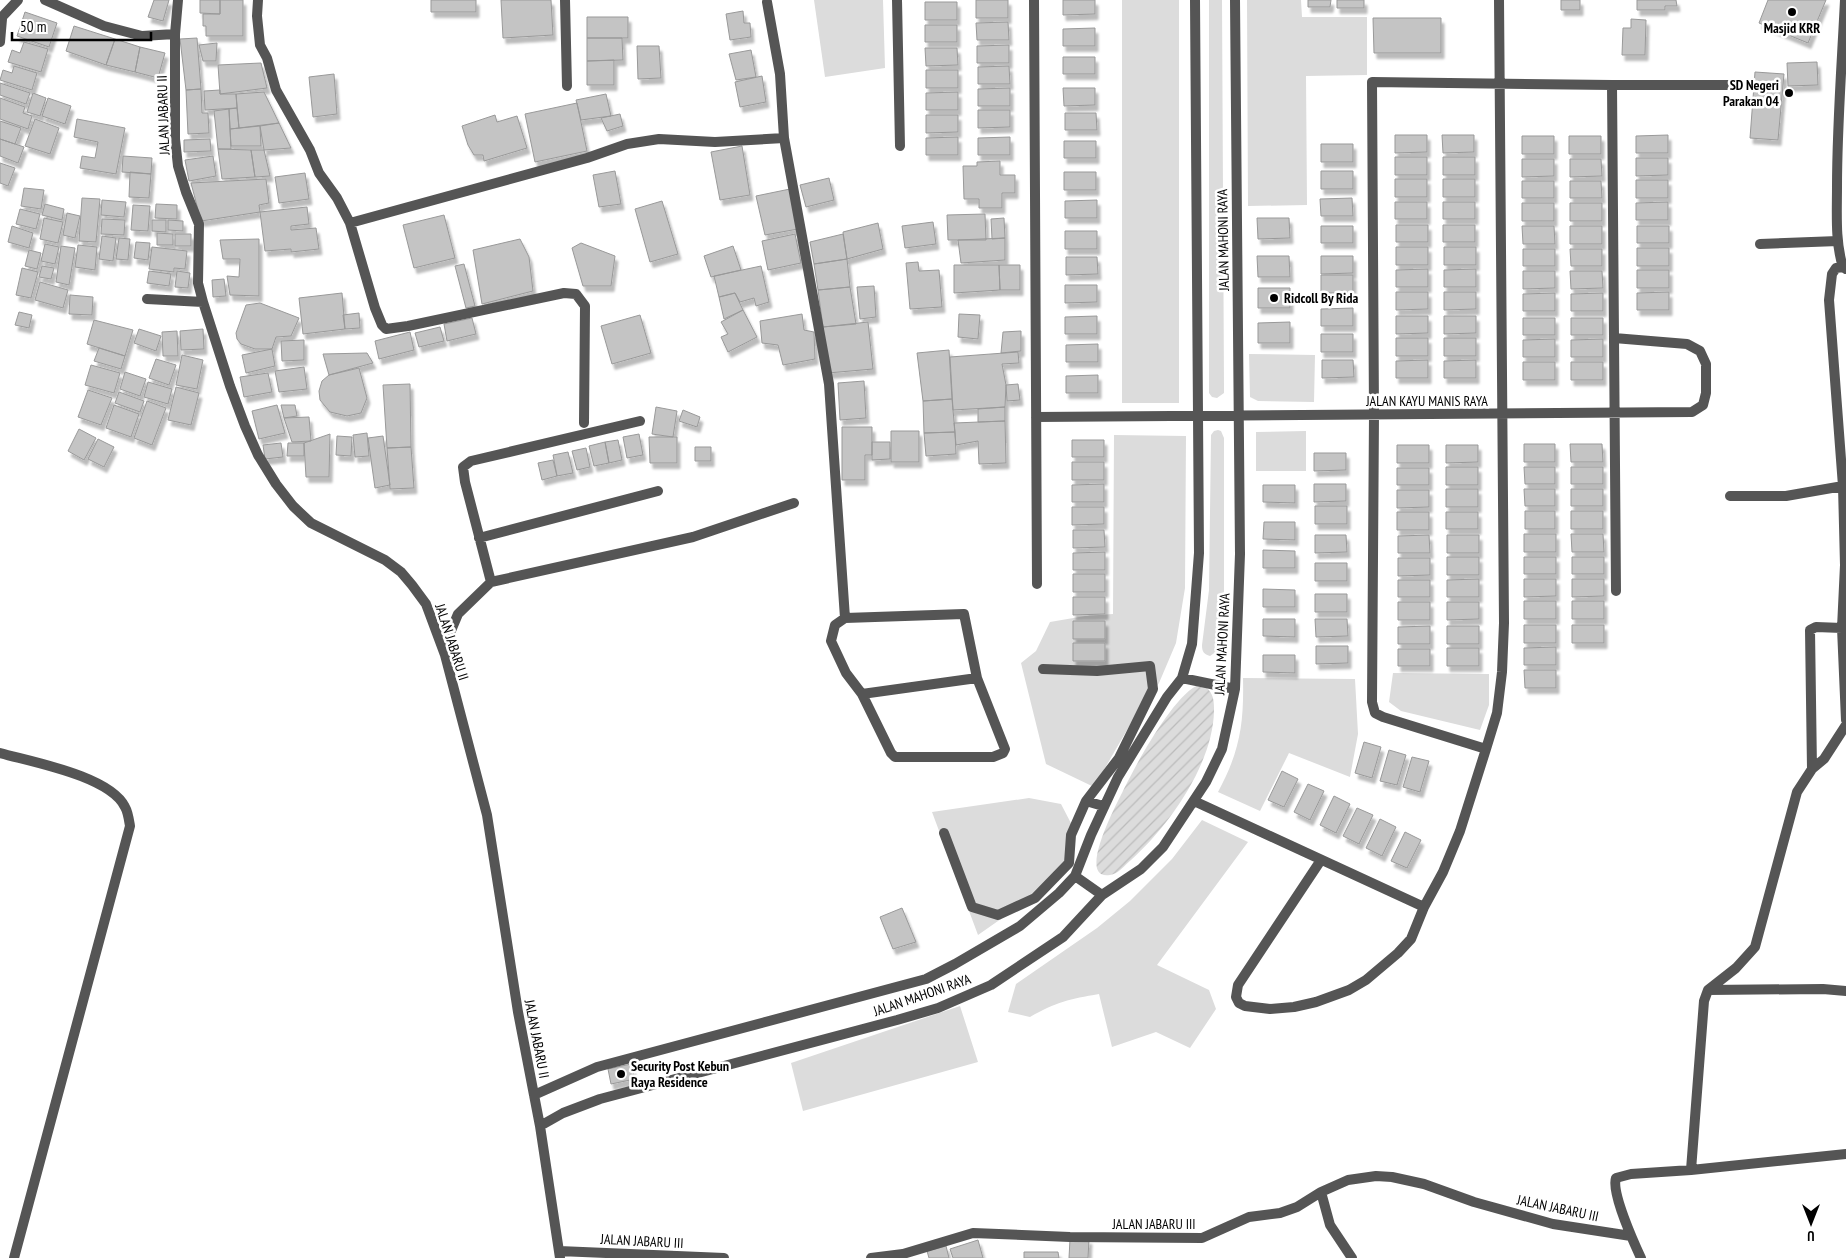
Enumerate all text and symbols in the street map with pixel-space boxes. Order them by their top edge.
marker: Masjid KRR [1786,6,1798,18]
scale bar [12,10,151,42]
text: 50 m [20,17,46,36]
place label: Masjid KRR [1764,19,1820,37]
street label: JALAN JABARU II [153,75,173,156]
place label: SD Negeri Parakan 04 [1723,76,1779,110]
marker: SD Negeri Parakan 04 [1783,87,1795,99]
street label: JALAN MAHONI RAYA [1213,189,1233,292]
place label: Ridcoll By Rida [1284,289,1358,307]
marker: Ridcoll By Rida [1268,292,1280,304]
street label: JALAN KAYU MANIS RAYA [1365,392,1488,410]
street label: JALAN MAHONI RAYA [1210,592,1234,696]
street label: JALAN JABARU II [431,600,473,683]
street label: JALAN MAHONI RAYA [870,970,973,1020]
street label: JALAN JABARU II [520,997,553,1080]
place label: Security Post Kebun Raya Residence [631,1057,729,1091]
marker: Security Post Kebun Raya Residence [615,1068,627,1080]
street label: JALAN JABARU III [1515,1190,1600,1225]
north arrow [1786,1198,1836,1248]
street label: JALAN JABARU III [1112,1215,1196,1233]
text: U [1807,1227,1815,1245]
street label: JALAN JABARU III [599,1230,684,1252]

